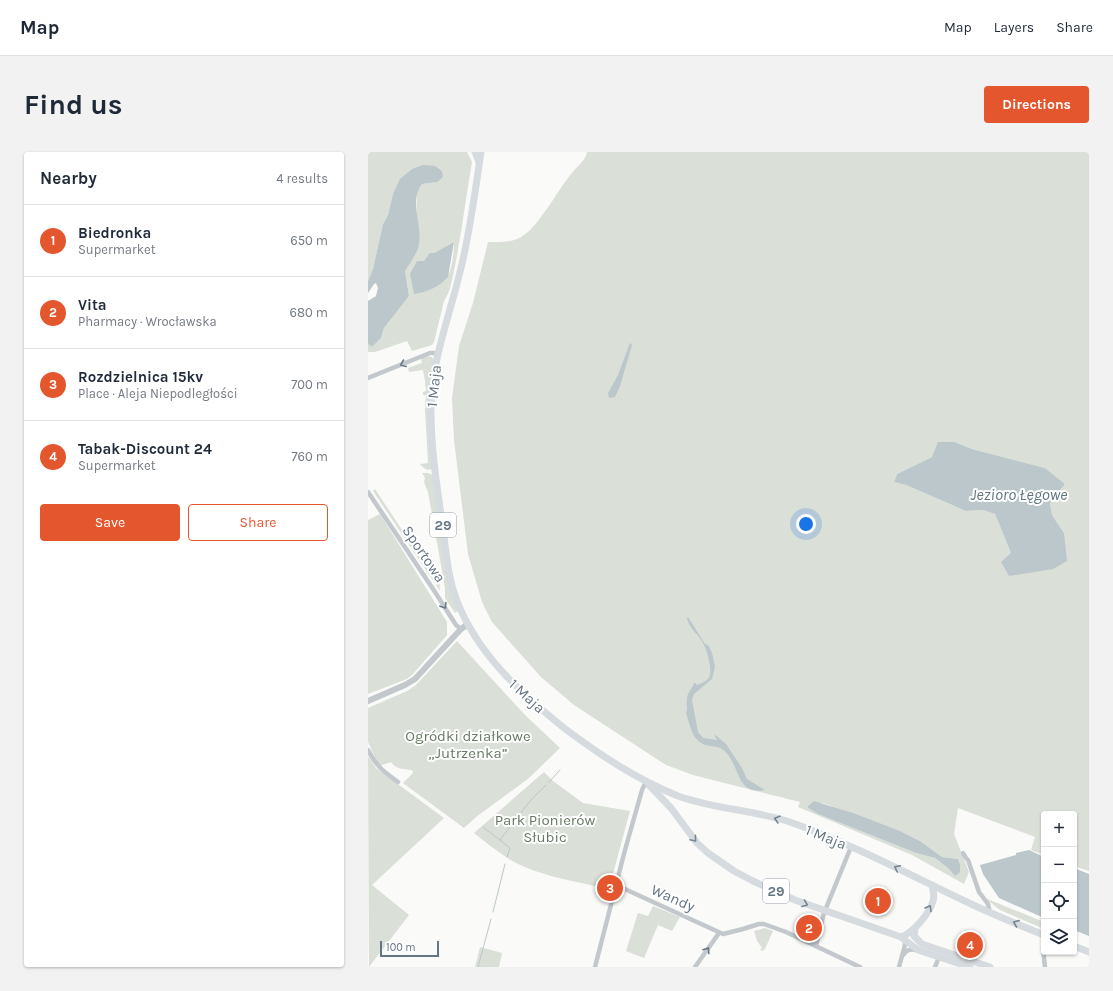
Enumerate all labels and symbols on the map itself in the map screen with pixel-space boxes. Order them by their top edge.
one-way arrow [400,359,407,367]
street label: 1 Maja [423,364,445,408]
water label: Jezioro Łęgowe [971,485,1068,504]
road number: 29 [430,513,456,537]
your location [796,514,816,534]
street label: Sportowa [399,522,449,586]
one-way arrow [439,602,447,609]
street label: 1 Maja [505,675,549,717]
park label: Ogródki działkowe „Jutrzenka” [405,727,531,762]
park label: Park Pionierów Słubic [495,811,595,846]
one-way arrow [774,815,780,823]
street label: 1 Maja [803,821,849,853]
one-way arrow [689,834,697,842]
one-way arrow [894,865,902,873]
pin: 3 [597,873,623,903]
road number: 29 [763,879,789,903]
street label: Wandy [648,880,698,916]
pin: 1 [865,886,891,916]
one-way arrow [802,899,809,907]
one-way arrow [925,905,932,912]
pin: 2 [796,913,822,943]
one-way arrow [1012,920,1019,928]
pin: 4 [957,930,983,960]
scale bar [380,939,439,958]
one-way arrow [702,947,710,954]

